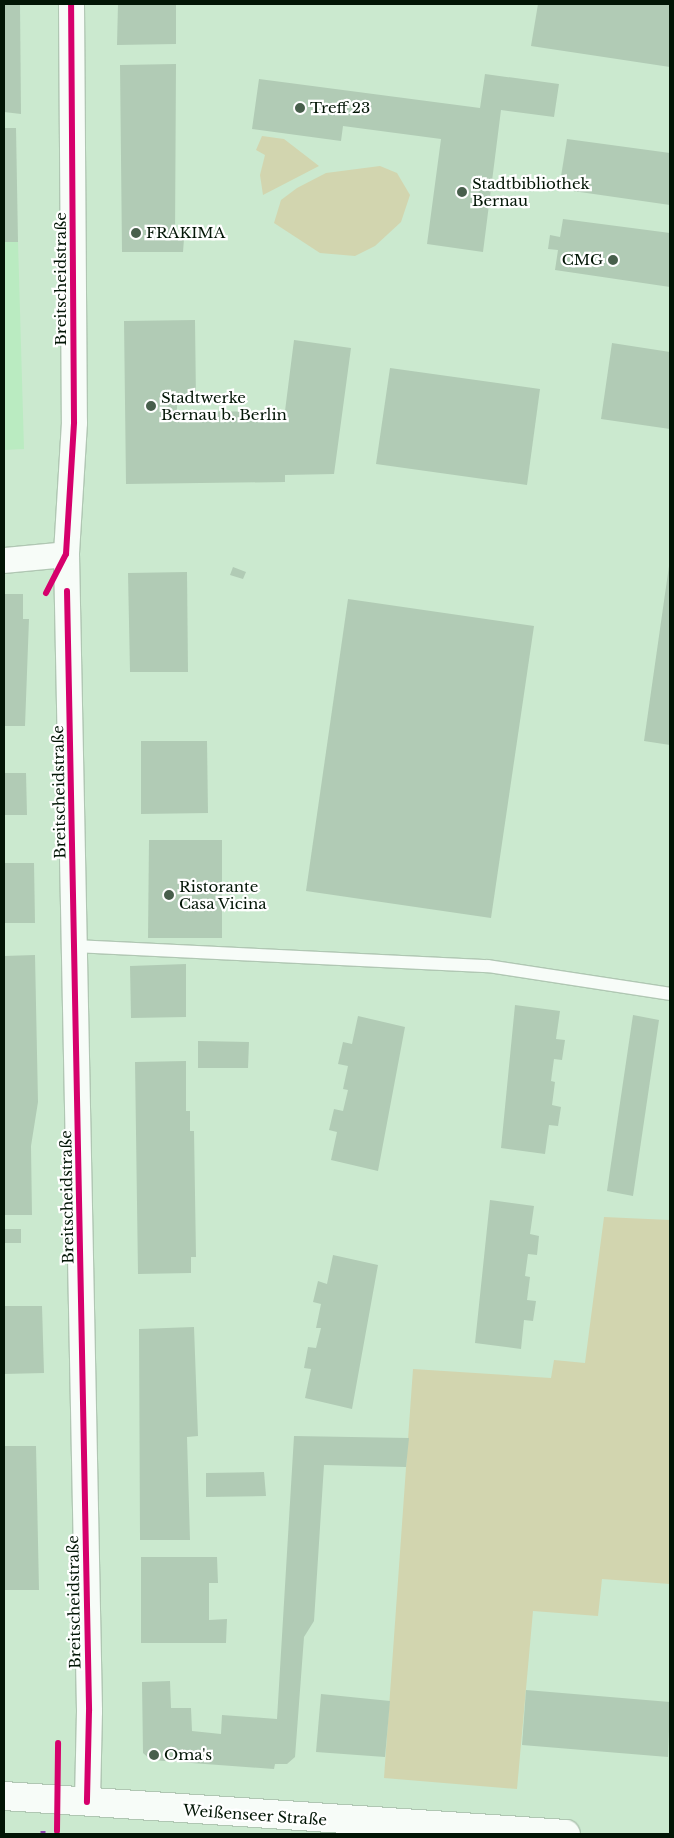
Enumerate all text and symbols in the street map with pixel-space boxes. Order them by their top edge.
place label: Treff 23 [310,99,370,117]
marker: Treff 23 [294,102,306,114]
place label: Stadtbibliothek Bernau [472,174,590,209]
marker: Stadtbibliothek Bernau [456,186,468,198]
street label: Breitscheidstraße [52,212,70,346]
place label: FRAKIMA [146,224,225,242]
marker: FRAKIMA [130,227,142,239]
place label: CMG [562,251,603,269]
marker: CMG [607,254,619,266]
place label: Stadtwerke Bernau b. Berlin [161,388,287,423]
marker: Stadtwerke Bernau b. Berlin [145,400,157,412]
street label: Breitscheidstraße [49,725,69,859]
place label: Ristorante Casa Vicina [179,877,267,912]
marker: Ristorante Casa Vicina [163,889,175,901]
street label: Breitscheidstraße [57,1130,77,1264]
street label: Breitscheidstraße [64,1535,84,1669]
place label: Oma's [164,1746,212,1764]
marker: Oma's [148,1749,160,1761]
street label: Weißenseer Straße [182,1801,328,1829]

